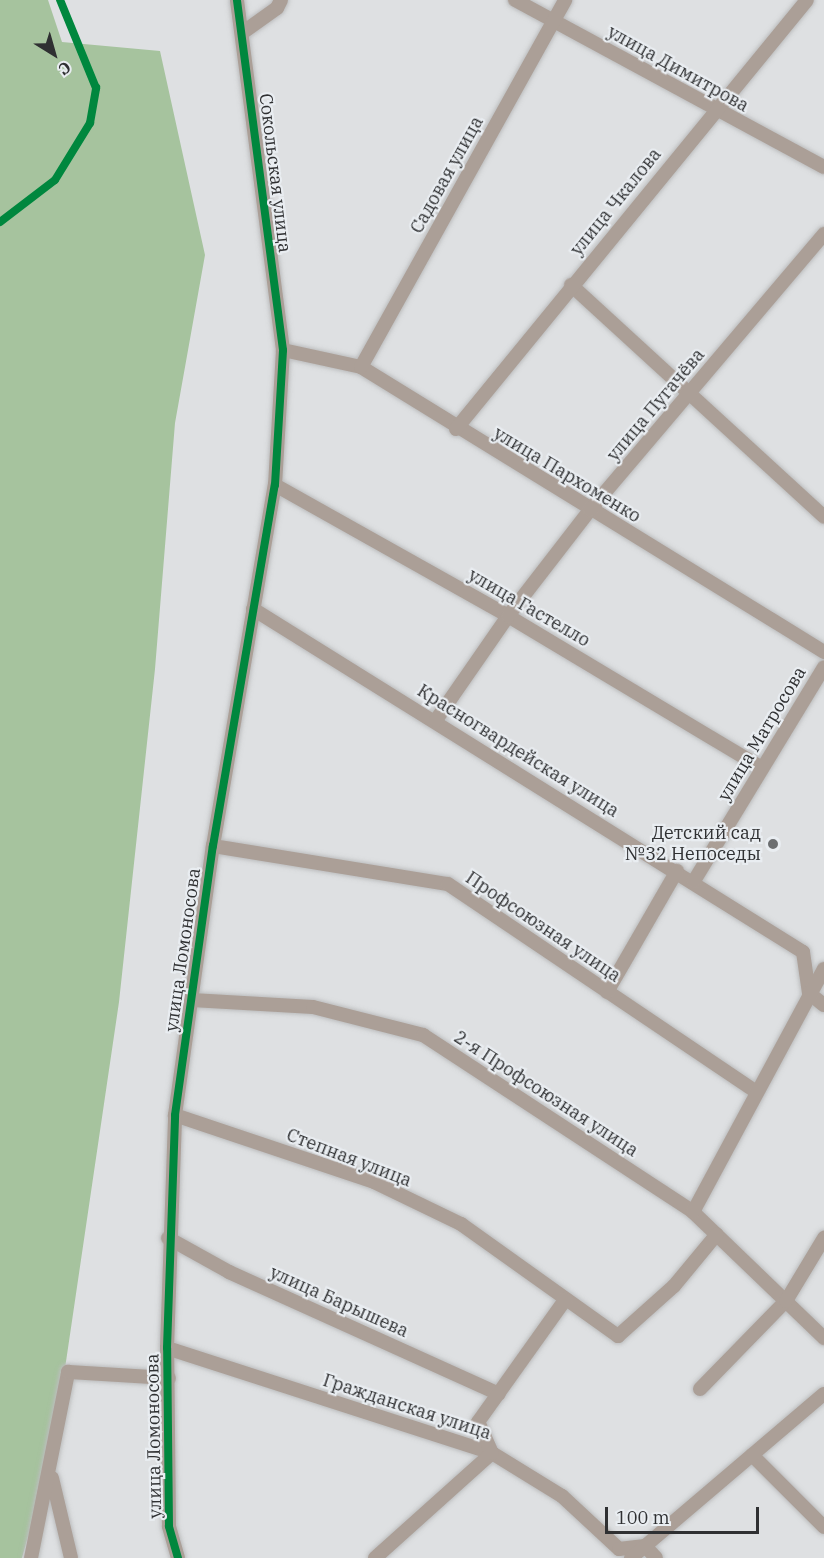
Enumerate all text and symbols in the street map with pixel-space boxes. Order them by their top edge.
street label: улица Димитрова [604,21,752,117]
north arrow [24,24,84,84]
text: С [55,57,75,80]
street label: Сокольская улица [255,92,295,254]
street label: Садовая улица [406,113,488,237]
street label: улица Чкалова [566,144,666,260]
street label: улица Пугачёва [603,344,709,466]
street label: улица Пархоменко [490,423,644,527]
street label: улица Гастелло [464,564,594,652]
street label: улица Матросова [713,663,811,805]
street label: Красногвардейская улица [413,680,623,822]
place label: Детский сад №32 Непоседы [625,823,761,866]
marker: Детский сад №32 Непоседы [766,837,780,851]
street label: улица Ломоносова [161,867,205,1033]
street label: Профсоюзная улица [461,867,625,987]
street label: 2-я Профсоюзная улица [450,1026,642,1162]
street label: Степная улица [283,1124,415,1192]
street label: улица Барышева [266,1262,412,1342]
street label: улица Ломоносова [142,1353,166,1519]
street label: Гражданская улица [320,1370,494,1444]
scale bar [608,1495,762,1533]
text: 100 m [616,1506,670,1529]

